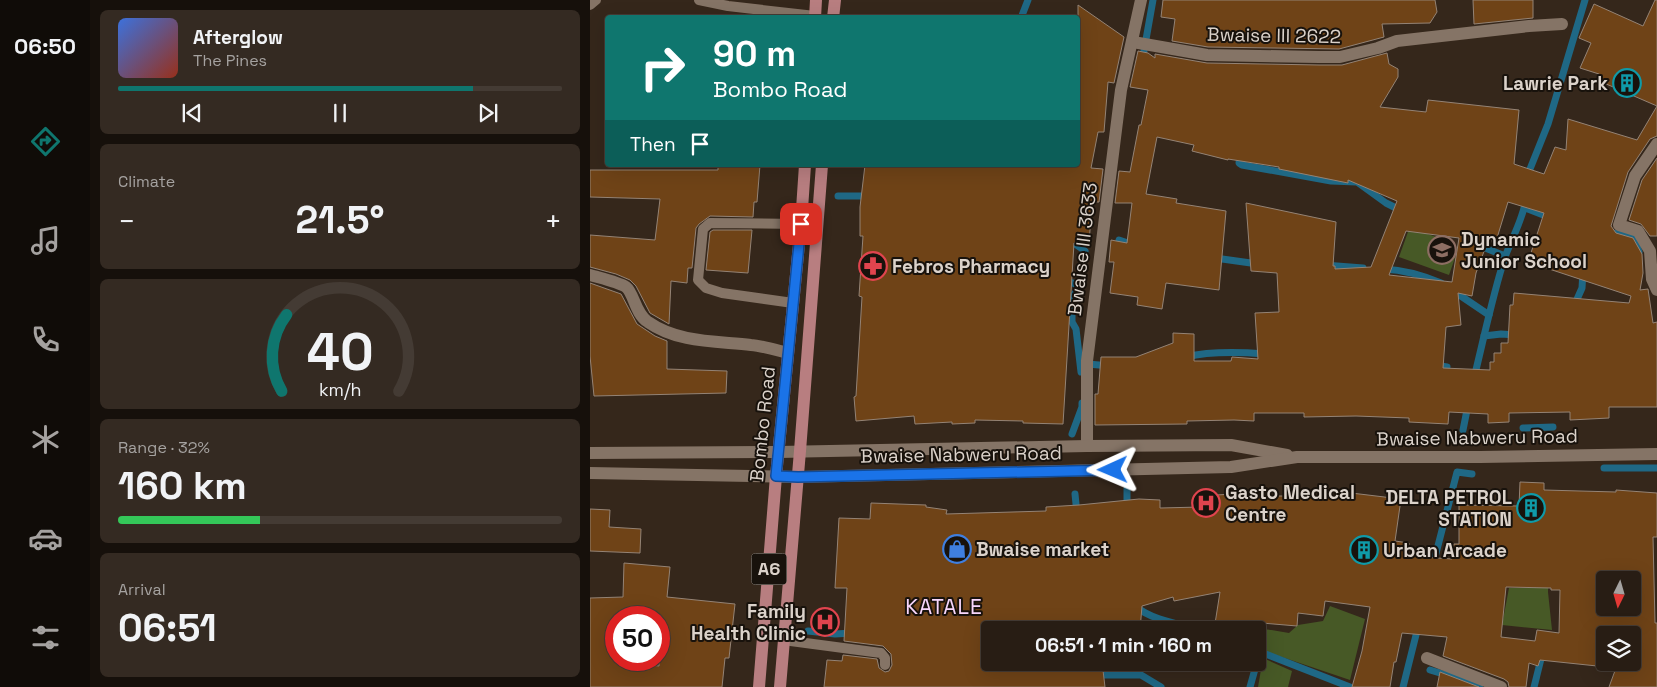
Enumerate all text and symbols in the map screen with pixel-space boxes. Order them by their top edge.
street label: Bwaise III 2622 [1207,22,1341,49]
text: Afterglow [193,25,283,50]
text: 06:50 [14,32,76,60]
text: 90 m [713,32,796,76]
icon: right [630,35,695,100]
text: The Pines [193,50,267,71]
building icon: Lawrie Park [1612,68,1642,98]
place label: Lawrie Park [1503,71,1608,96]
text: Bombo Road [713,75,847,103]
icon: previous [178,99,206,127]
icon: pause [326,99,354,127]
icon: next [474,99,502,127]
icon: directions [28,124,63,159]
icon: arrive [686,130,714,158]
text: Then [630,132,676,157]
text: Climate [118,171,175,192]
street label: Bwaise III 3633 [1062,181,1103,317]
text: 21.5° [296,196,384,244]
text: − [118,203,135,239]
text: + [545,203,562,239]
pin [780,203,822,245]
icon: arrive [787,210,815,238]
icon: music [28,223,63,258]
place label: Dynamic Junior School [1461,227,1587,274]
school or university icon: Dynamic Junior School [1427,235,1457,265]
pharmacy icon: Febros Pharmacy [858,251,888,281]
place label: Febros Pharmacy [892,254,1050,279]
text: 40 [307,319,373,385]
icon: phone [28,322,63,357]
street label: Bombo Road [744,365,781,483]
text: km/h [319,378,361,401]
icon: climate [28,422,63,457]
street label: Bwaise Nabweru Road [1376,423,1578,452]
text: Range · 32% [118,437,210,458]
street label: Bwaise Nabweru Road [860,440,1062,469]
position arrow [1086,443,1138,495]
text: 160 km [118,462,247,510]
place label: Gasto Medical Centre [1225,480,1355,527]
place label: DELTA PETROL STATION [1385,485,1512,532]
hospital icon: Gasto Medical Centre [1191,488,1221,518]
building icon: DELTA PETROL STATION [1516,493,1546,523]
icon: car [28,521,63,556]
shop icon: Bwaise market [942,534,972,564]
building icon: Urban Arcade [1349,535,1379,565]
place label: Bwaise market [976,537,1110,562]
place label: Urban Arcade [1383,538,1507,563]
road number: A6 [752,554,786,584]
north arrow [1596,571,1641,616]
map controls [1596,571,1641,671]
text: Arrival [118,579,166,600]
district label: KATALE [905,593,983,620]
place label: Family Health Clinic [691,599,806,646]
text: 06:51 [118,604,217,652]
speed limit sign: 50 [605,606,670,671]
hospital icon: Family Health Clinic [810,607,840,637]
icon: filters [28,620,63,655]
button: layers [1596,626,1641,671]
text: 06:51 · 1 min · 160 m [1035,633,1212,658]

